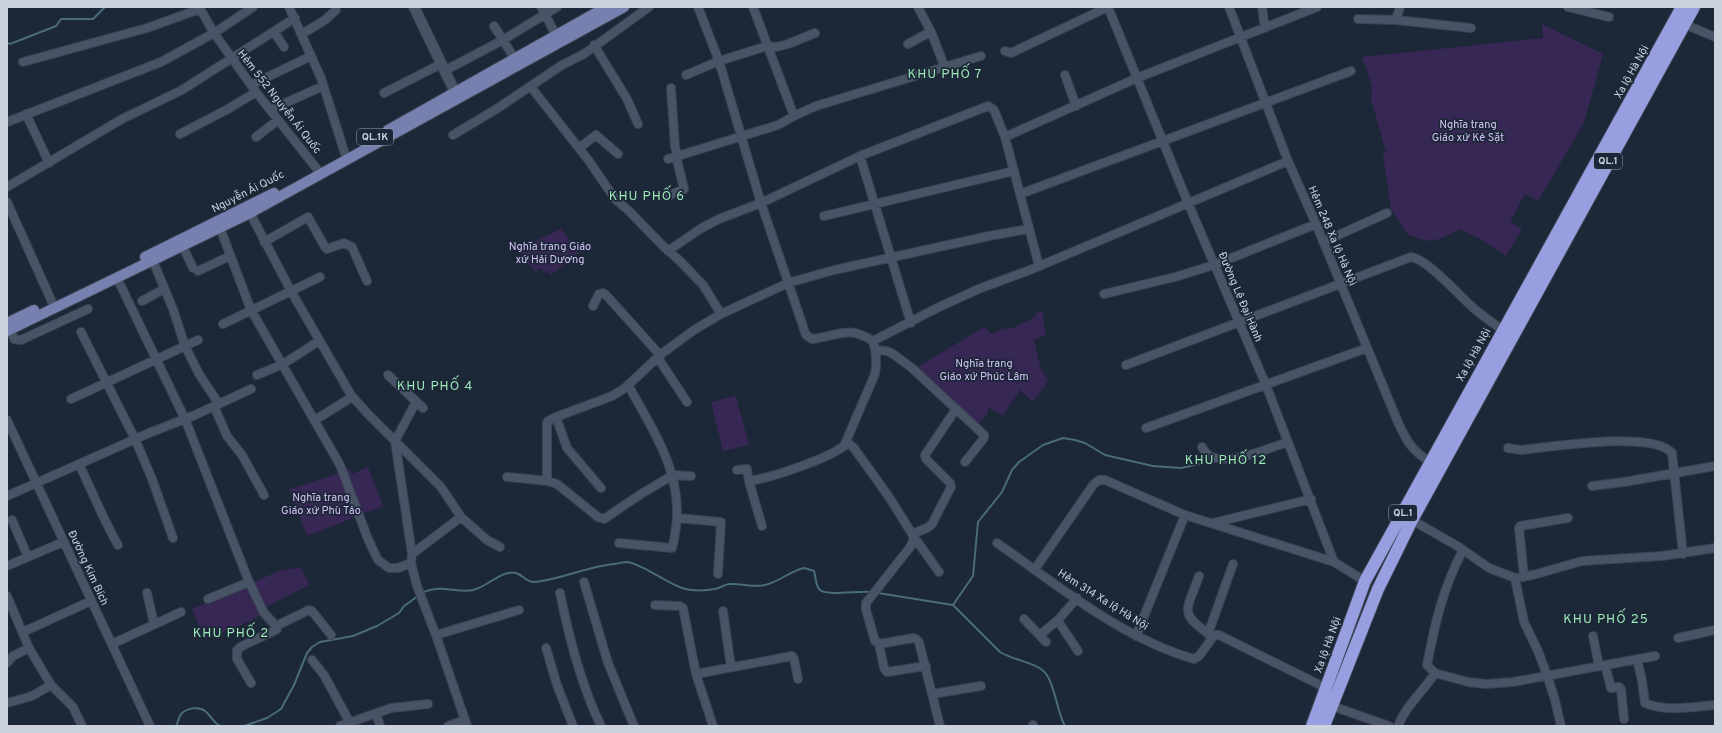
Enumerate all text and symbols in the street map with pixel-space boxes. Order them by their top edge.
street label: Xa lộ Hà Nội [1612,43,1652,101]
street label: Hẻm 552 Nguyễn Ái Quốc [234,47,325,157]
district label: KHU PHỐ 7 [908,63,982,83]
park label: Nghĩa trang Giáo xứ Kẻ Sặt [1432,118,1504,145]
road number: QL.1K [357,129,393,145]
road number: QL.1 [1594,153,1622,169]
street label: Nguyễn Ái Quốc [209,167,287,216]
street label: Hẻm 248 Xa lộ Hà Nội [1305,184,1359,288]
district label: KHU PHỐ 6 [609,185,685,205]
park label: Nghĩa trang Giáo xứ Hải Dương [509,240,591,267]
street label: Đường Lê Đại Hành [1215,250,1265,344]
street label: Xa lộ Hà Nội [1454,326,1494,384]
park label: Nghĩa trang Giáo xứ Phúc Lâm [939,357,1029,384]
district label: KHU PHỐ 4 [397,375,473,395]
district label: KHU PHỐ 12 [1185,449,1267,469]
park label: Nghĩa trang Giáo xứ Phù Tảo [281,491,361,518]
road number: QL.1 [1389,505,1417,521]
street label: Đường Kim Bích [64,528,112,608]
street label: Hẻm 314 Xa lộ Hà Nội [1055,566,1151,634]
district label: KHU PHỐ 25 [1563,608,1649,628]
street label: Xa lộ Hà Nội [1311,615,1345,675]
district label: KHU PHỐ 2 [193,622,269,642]

